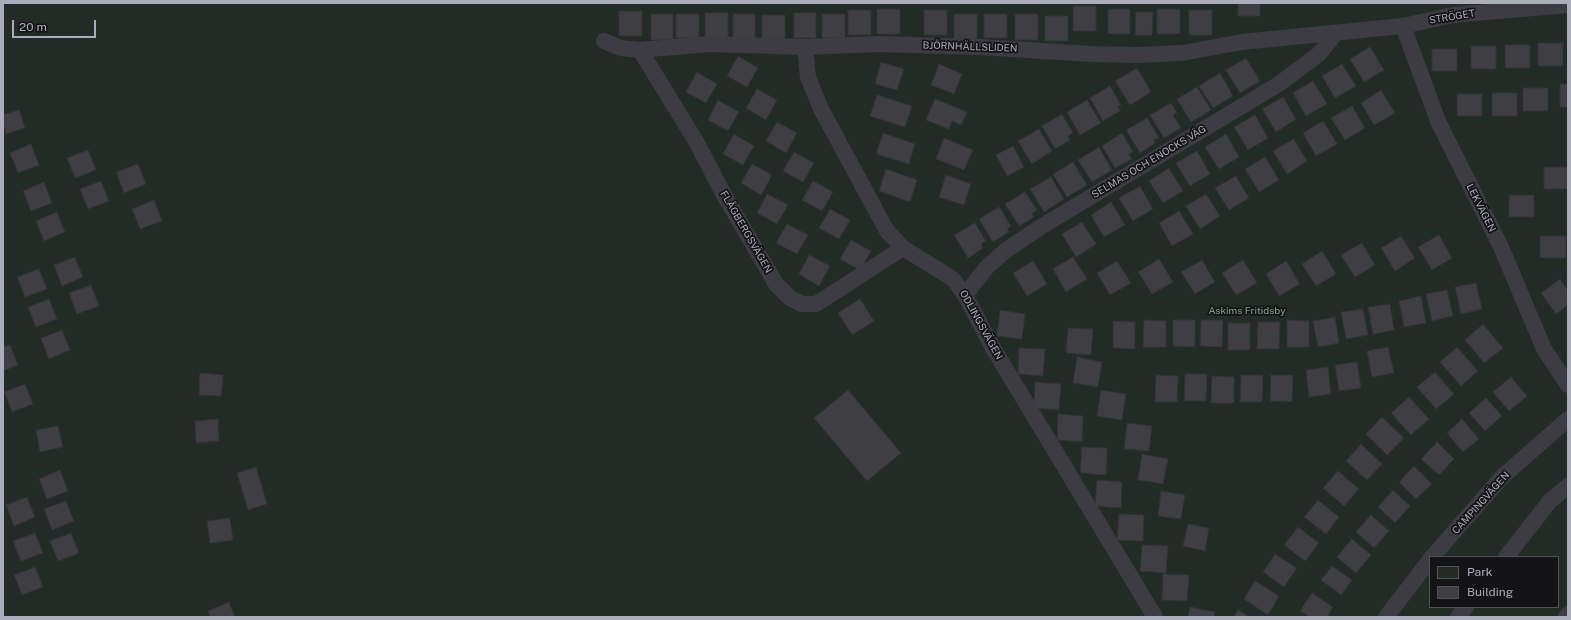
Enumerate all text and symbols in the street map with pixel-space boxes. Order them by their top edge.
street label: STRÖGET [1428,7,1476,27]
scale bar [14,12,98,38]
text: 20 m [19,20,47,34]
street label: BJÖRNHÄLLSLIDEN [922,39,1018,55]
street label: SELMAS OCH ENOCKS VÄG [1090,123,1208,201]
street label: LEKVÄGEN [1464,182,1498,234]
street label: FLÅGBERGSVÄGEN [718,189,774,275]
street label: ODLINGSVÄGEN [957,288,1005,362]
park label: Askims Fritidsby [1208,305,1286,317]
street label: CAMPINGVÄGEN [1450,469,1512,537]
legend [1429,556,1559,608]
text: Park [1467,565,1493,579]
text: Building [1467,585,1513,599]

